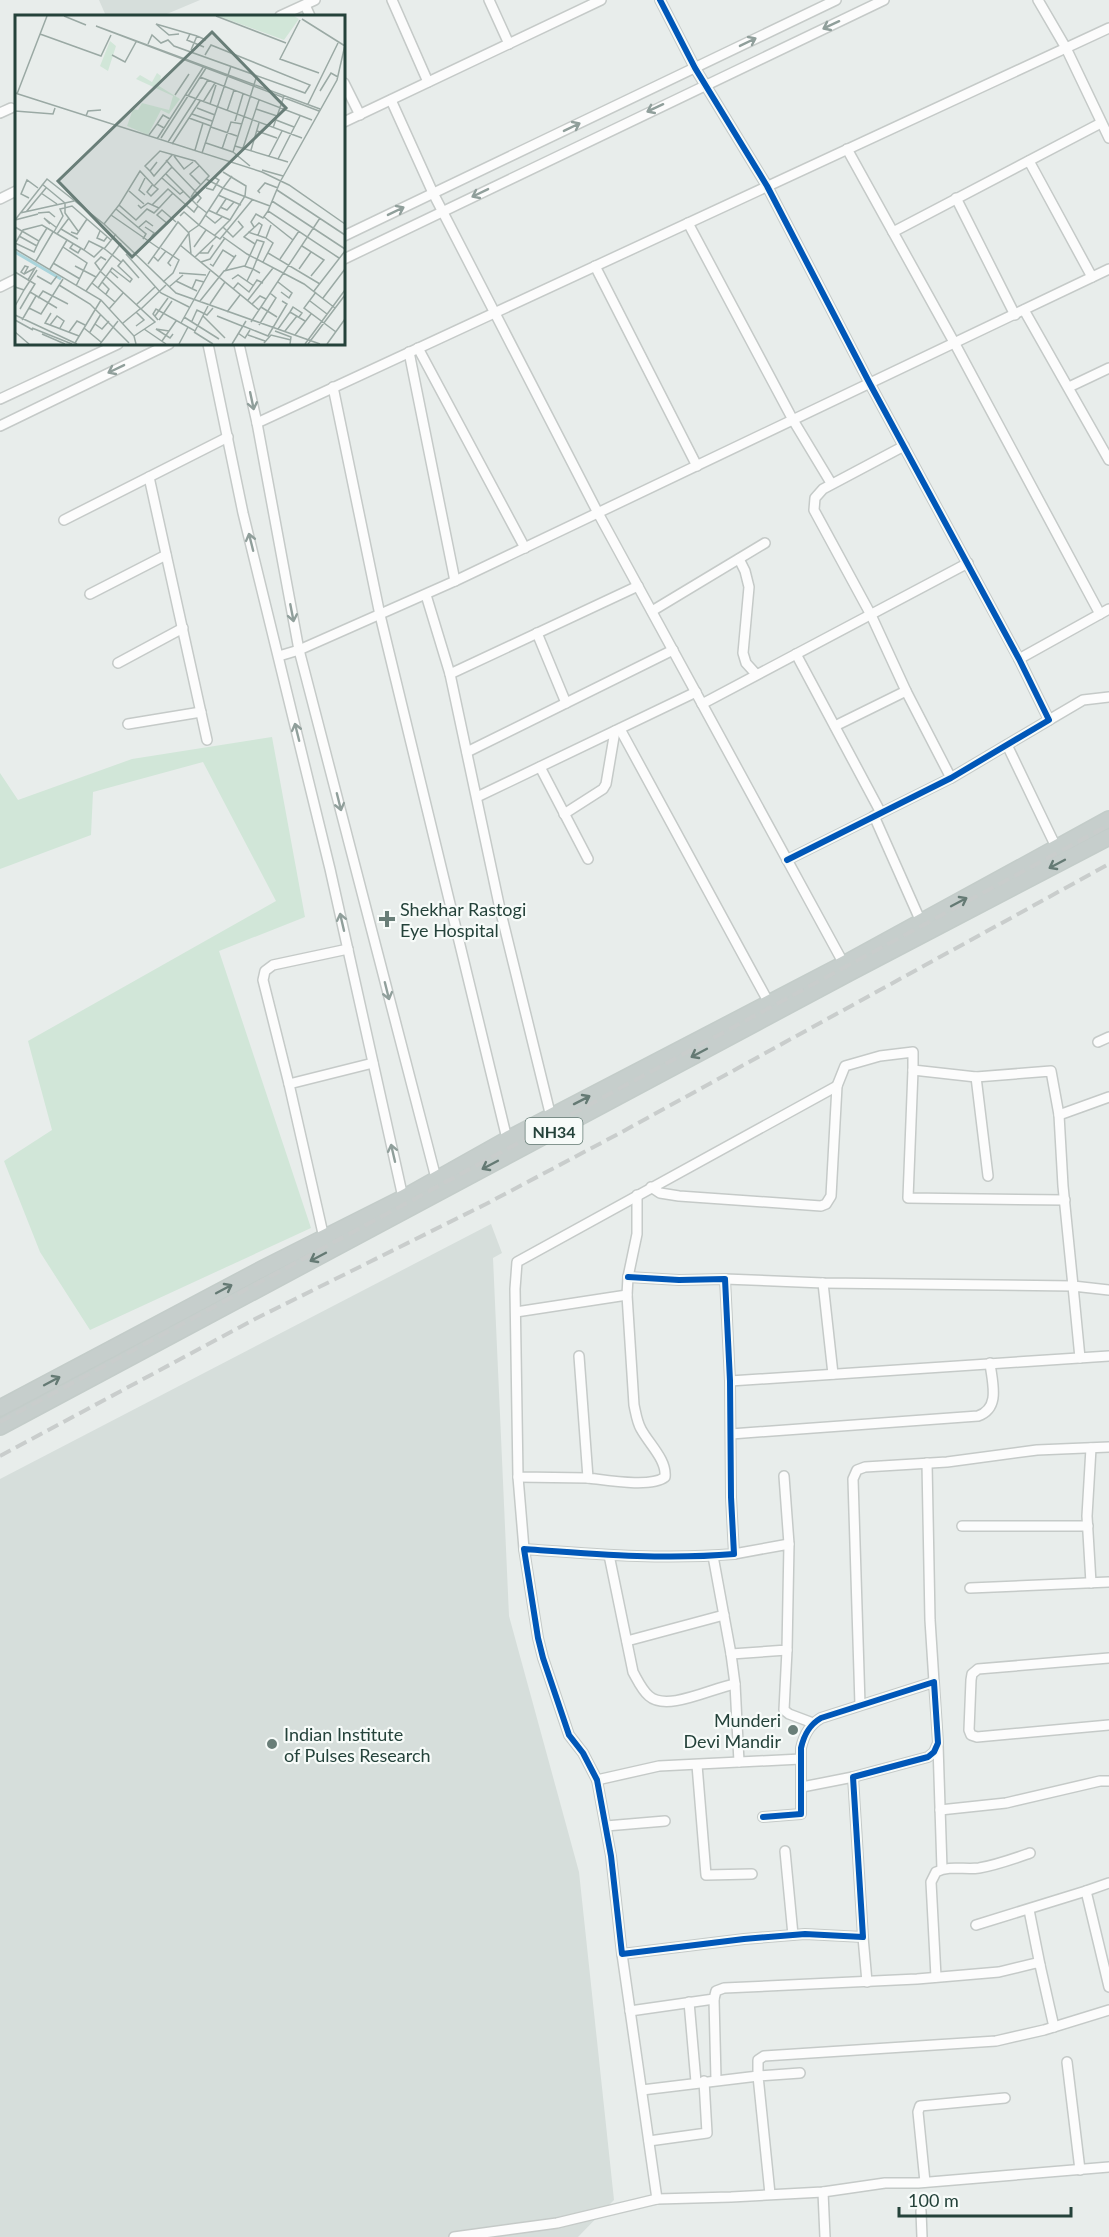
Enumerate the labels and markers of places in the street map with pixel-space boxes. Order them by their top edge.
place label: Shekhar Rastogi Eye Hospital [400,898,526,941]
marker: Shekhar Rastogi Eye Hospital [378,910,396,928]
place label: Munderi Devi Mandir [684,1709,781,1752]
place label: Indian Institute of Pulses Research [284,1723,431,1766]
marker: Munderi Devi Mandir [786,1723,800,1737]
marker: Indian Institute of Pulses Research [265,1737,279,1751]

